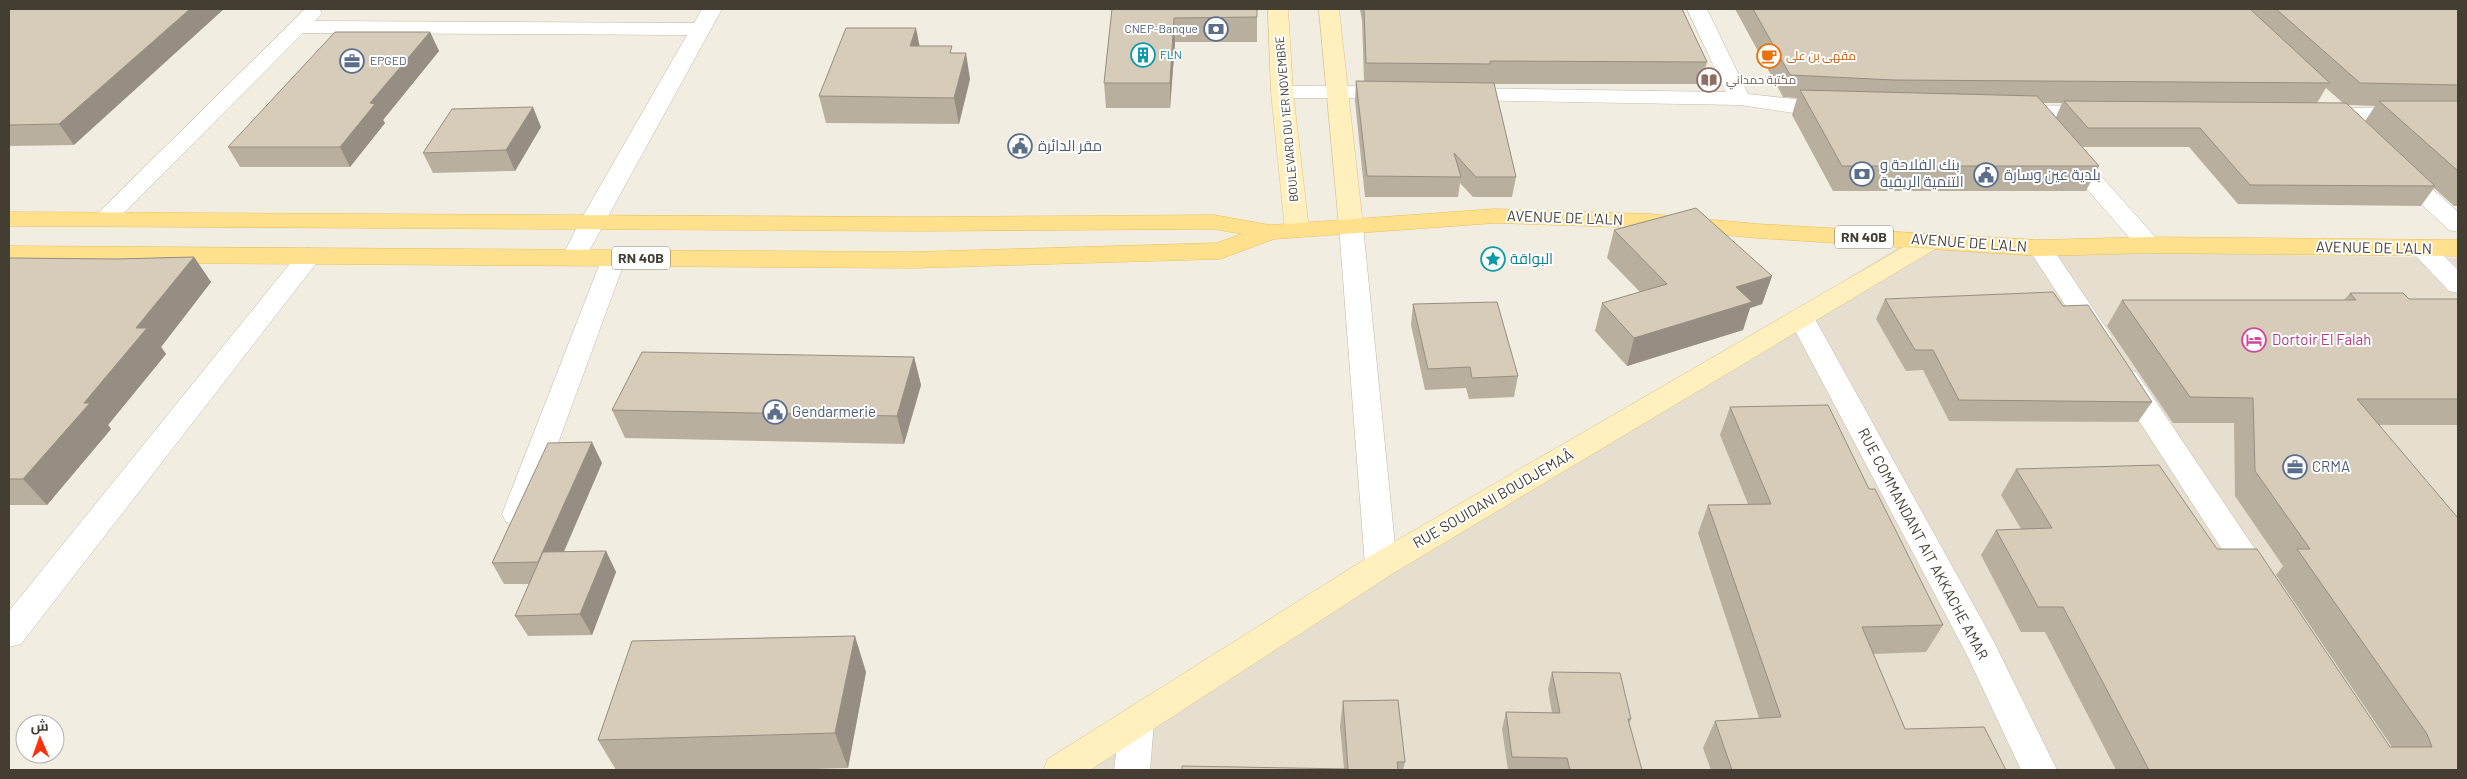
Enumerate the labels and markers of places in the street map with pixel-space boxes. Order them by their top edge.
bank icon: CNEP-Banque [1203,16,1229,42]
place label: CNEP-Banque [1124,21,1198,35]
building icon: FLN [1130,42,1156,68]
cafe icon: مقهى بن على [1756,43,1782,69]
place label: FLN [1160,47,1182,61]
office icon: EPGED [339,48,365,74]
place label: مقهى بن على [1786,48,1856,63]
place label: EPGED [370,53,406,67]
library icon: مكتبة حمداني [1696,67,1722,93]
place label: مكتبة حمداني [1726,72,1796,90]
public building icon: مقر الدائرة [1007,133,1033,159]
place label: مقر الدائرة [1038,136,1102,155]
place label: بنك الفلاحة و التنمية الريفية [1880,155,1964,191]
bank icon: بنك الفلاحة و التنمية الريفية [1849,161,1875,187]
public building icon: بلدية عين وسارة [1973,162,1999,188]
place label: بلدية عين وسارة [2004,165,2101,185]
place icon: البواقة [1480,246,1506,272]
place label: البواقة [1510,249,1553,268]
hotel icon: Dortoir El Falah [2241,327,2267,353]
place label: Dortoir El Falah [2272,330,2371,348]
public building icon: Gendarmerie [762,399,788,425]
place label: Gendarmerie [792,402,876,420]
office icon: CRMA [2282,454,2308,480]
place label: CRMA [2312,457,2350,475]

